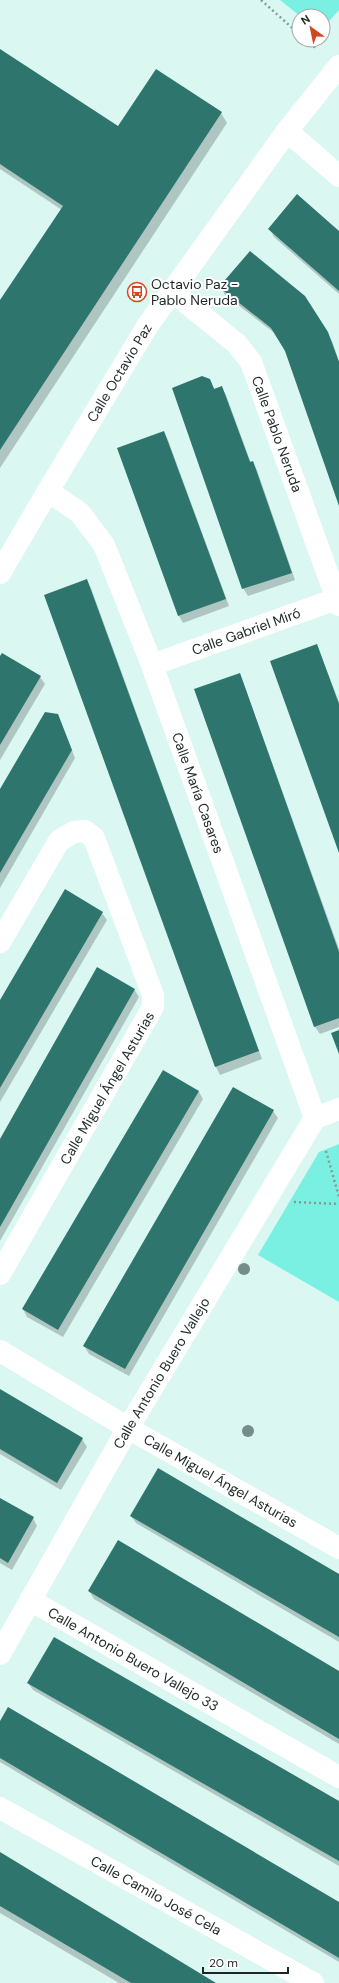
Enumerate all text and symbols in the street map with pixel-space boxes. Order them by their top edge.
north arrow [291,8,331,48]
text: N [298,12,313,28]
place label: Octavio Paz - Pablo Neruda [151,275,238,309]
bus stop icon: Octavio Paz - Pablo Neruda [126,281,148,303]
street label: Calle Octavio Paz [83,320,156,425]
street label: Calle Pablo Neruda [248,374,306,495]
street label: Calle Gabriel Miró [189,604,303,659]
street label: Calle María Casares [168,730,228,856]
street label: Calle Miguel Ángel Asturias [56,1008,158,1168]
street label: Calle Antonio Buero Vallejo [109,1294,214,1452]
street label: Calle Miguel Ángel Asturias [141,1430,301,1532]
street label: Calle Antonio Buero Vallejo 33 [45,1603,222,1715]
street label: Calle Camilo José Cela [88,1852,225,1939]
scale bar [203,1949,288,1975]
text: 20 m [209,1955,238,1971]

